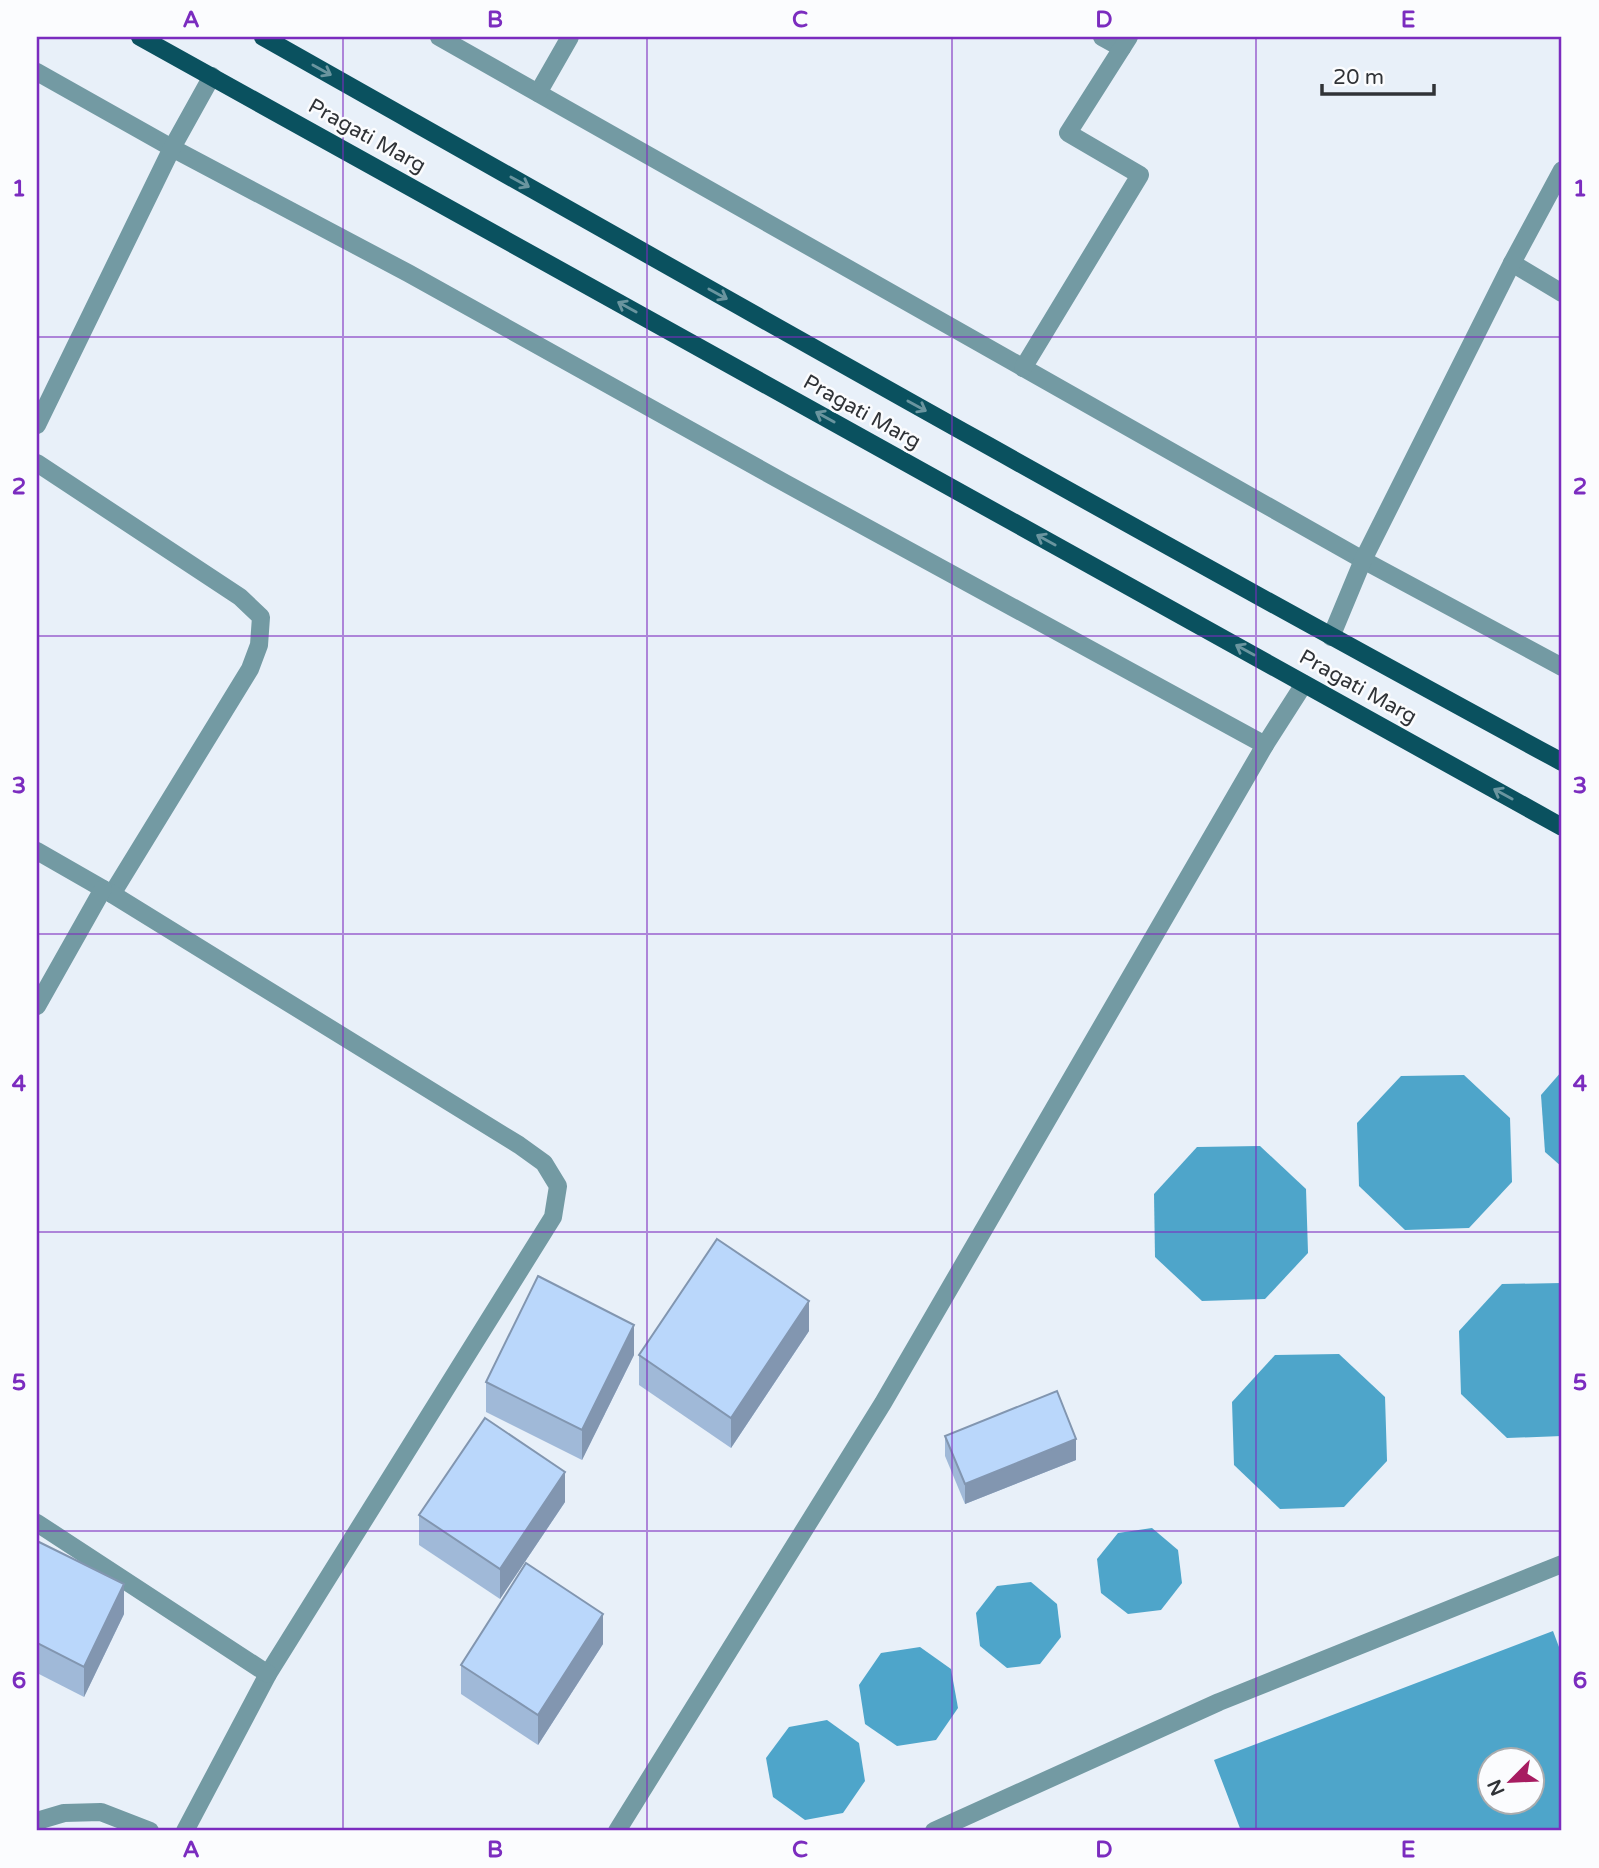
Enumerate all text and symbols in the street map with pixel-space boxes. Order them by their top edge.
text: A [182,6,200,34]
text: B [487,6,503,34]
text: C [792,6,808,34]
text: D [1095,6,1113,34]
text: E [1401,6,1415,34]
scale bar [1322,52,1434,96]
one-way arrow [312,63,332,77]
text: 20 m [1333,65,1384,90]
street label: Pragati Marg [304,93,430,179]
text: 1 [12,175,26,203]
one-way arrow [510,175,530,189]
text: 1 [1573,175,1587,203]
one-way arrow [708,287,728,301]
one-way arrow [617,300,637,314]
street label: Pragati Marg [799,369,925,455]
one-way arrow [906,399,926,413]
one-way arrow [816,410,836,424]
text: 2 [12,473,26,501]
text: 2 [1573,473,1587,501]
one-way arrow [1036,533,1056,547]
one-way arrow [1235,643,1255,657]
street label: Pragati Marg [1295,644,1421,730]
text: 3 [12,772,26,800]
text: 3 [1573,772,1587,800]
one-way arrow [1493,786,1513,800]
text: 4 [12,1070,27,1098]
text: 4 [1573,1070,1588,1098]
text: 5 [12,1369,26,1397]
text: 5 [1573,1369,1587,1397]
text: 6 [12,1667,26,1695]
text: 6 [1573,1667,1587,1695]
north arrow [1476,1745,1546,1815]
text: N [1483,1776,1510,1799]
text: A [182,1836,200,1864]
text: B [487,1836,503,1864]
text: C [792,1836,808,1864]
text: D [1095,1836,1113,1864]
text: E [1401,1836,1415,1864]

